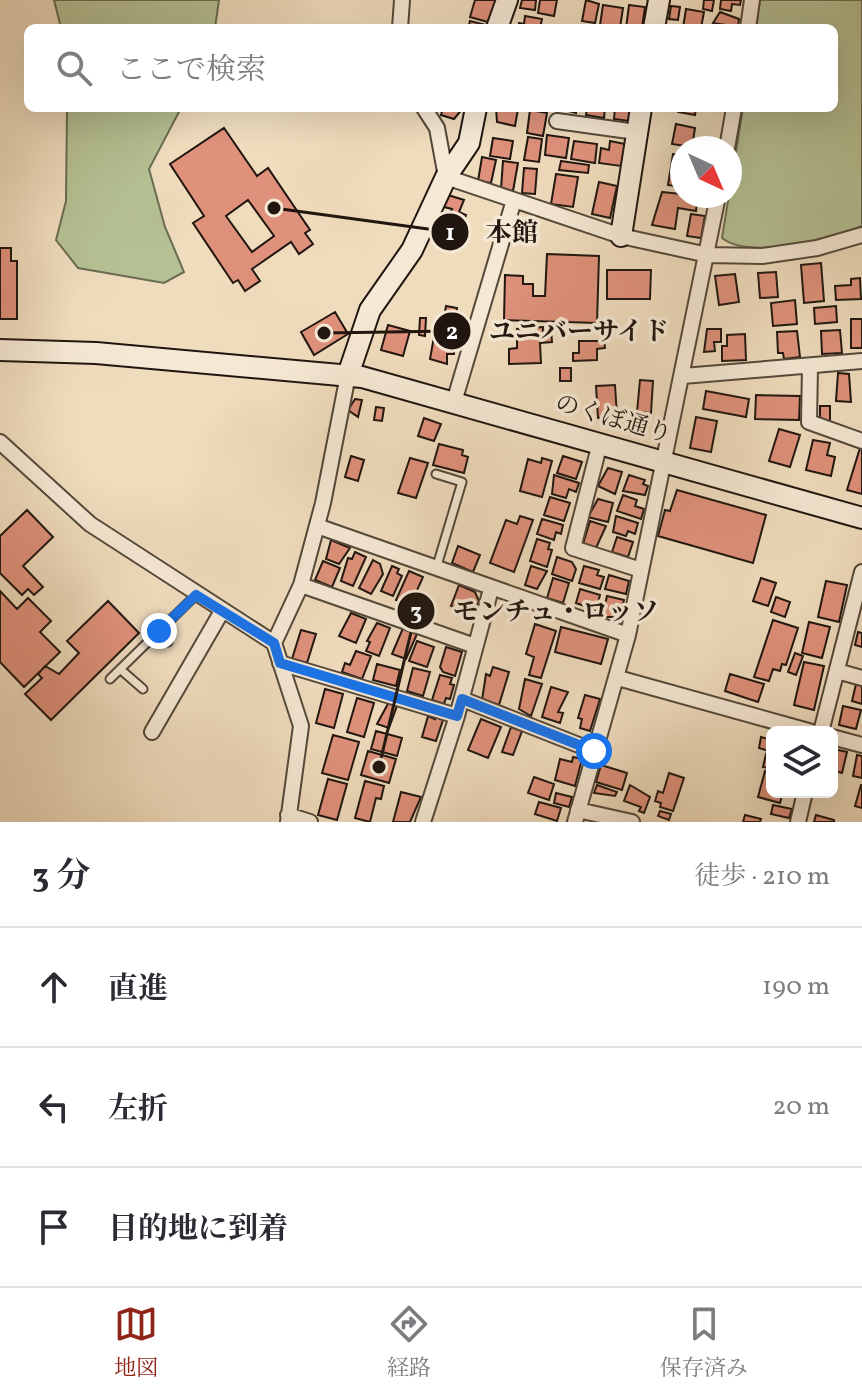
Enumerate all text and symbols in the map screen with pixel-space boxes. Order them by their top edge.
search box [24,24,838,112]
icon: search [52,46,96,90]
text: ここで検索 [116,50,266,92]
north arrow [670,136,742,208]
callout: 本館 [430,207,554,257]
text: 本館 [486,216,538,252]
text: 1 [445,217,455,251]
callout: ユニバーサイド [432,306,686,356]
text: ユニバーサイド [489,315,669,351]
text: 2 [446,316,458,350]
street label: のくぼ通り [551,387,675,453]
callout: モンチュ・ロッソ [396,586,676,636]
text: モンチュ・ロッソ [453,595,659,631]
text: 3 [410,596,422,630]
route end [141,613,177,649]
map controls [766,726,838,798]
button: layers [766,726,838,798]
route start [576,733,612,769]
text: 3 分 [32,854,90,901]
text: 徒歩 · 210 m [695,859,830,895]
icon: ahead [32,965,76,1009]
text: 直進 [108,969,168,1011]
text: 190 m [762,969,830,1005]
icon: left [32,1085,76,1129]
text: 左折 [108,1089,168,1131]
text: 20 m [772,1089,830,1125]
icon: arrive [32,1205,76,1249]
text: 目的地に到着 [108,1209,288,1251]
tab: 地図 [114,1302,158,1385]
tab: 経路 [387,1302,431,1385]
tab: 保存済み [660,1302,748,1385]

